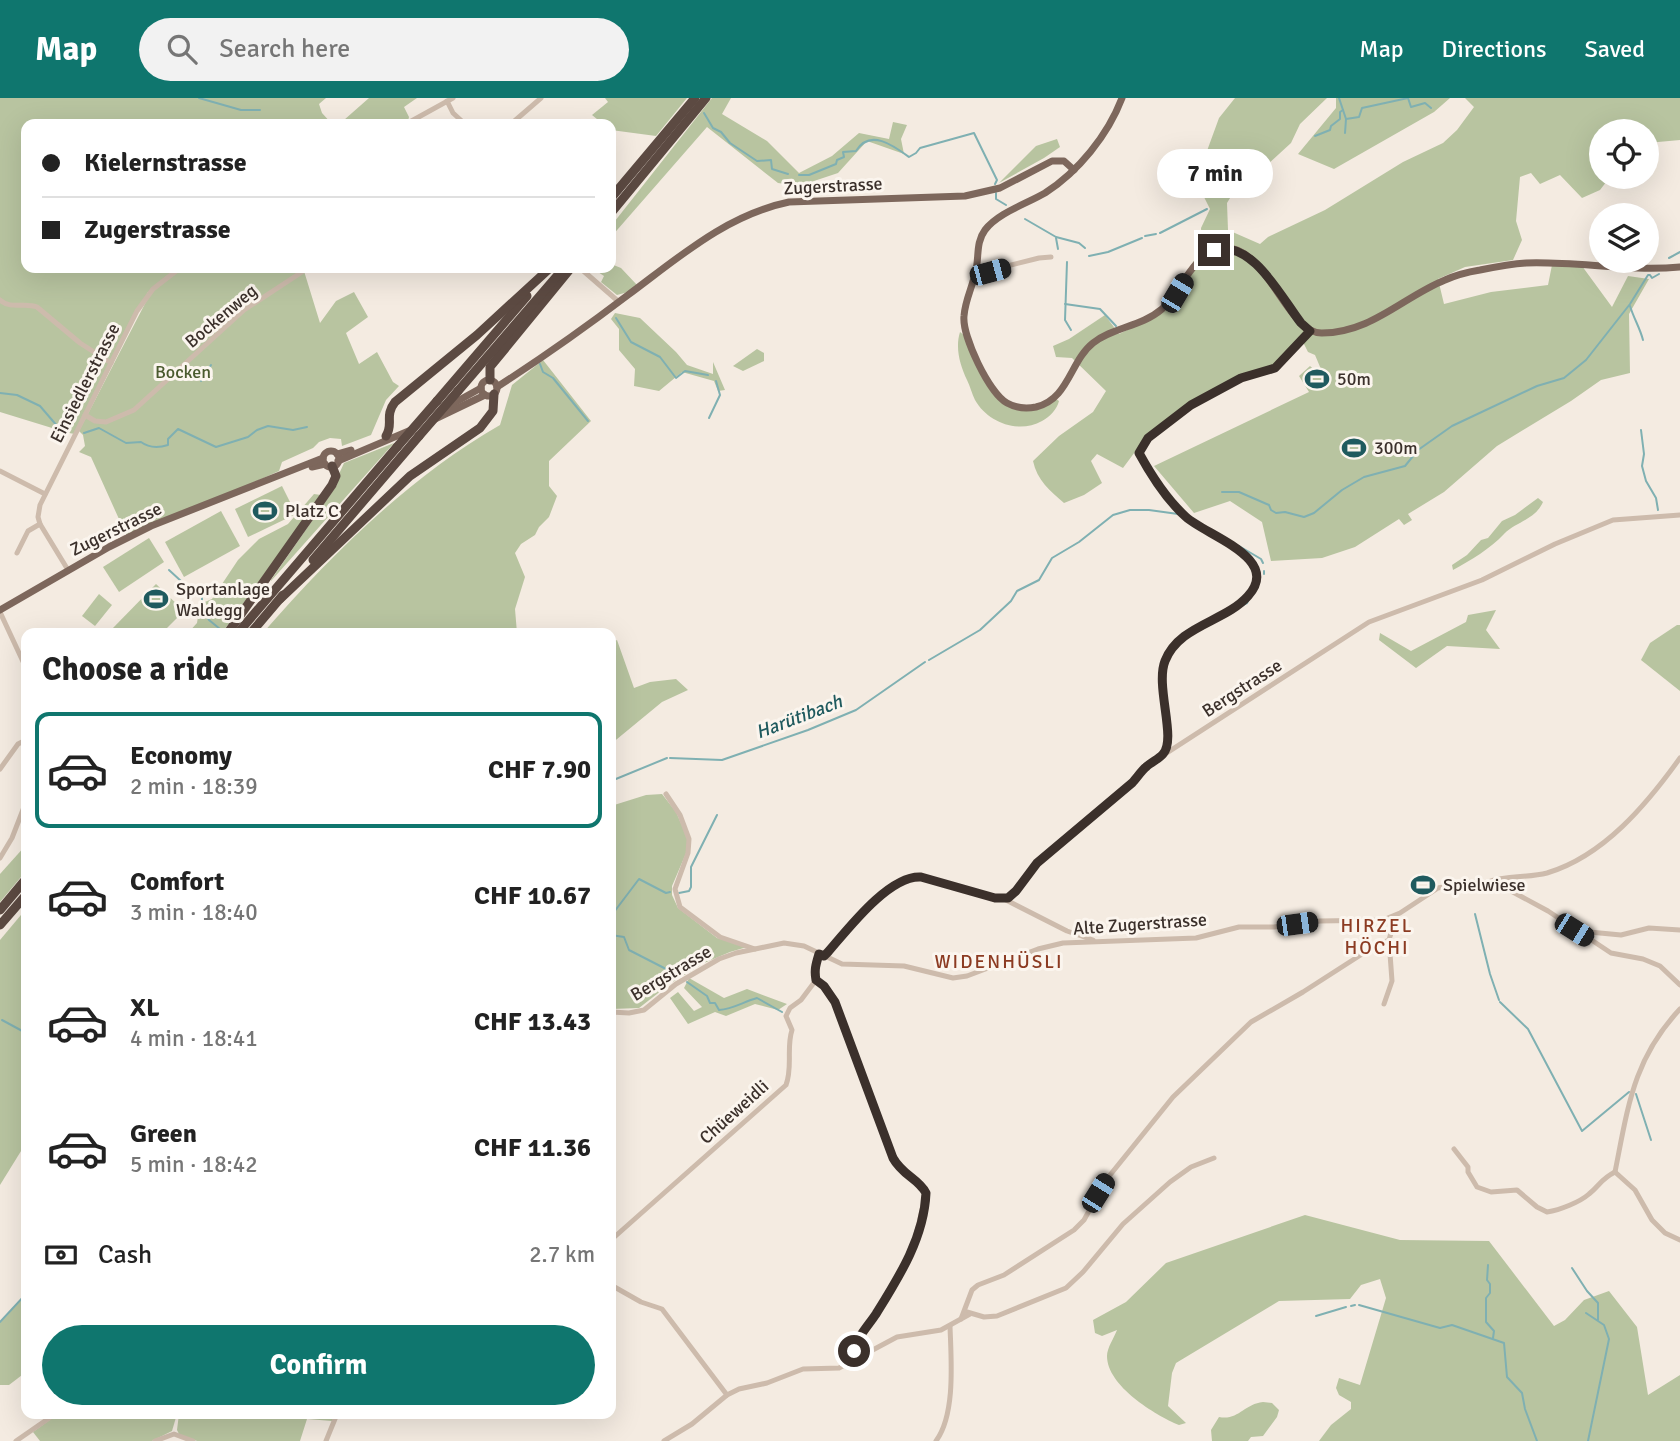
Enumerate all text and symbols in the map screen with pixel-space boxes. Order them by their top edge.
search box [139,18,629,81]
text: Map [35,29,97,70]
icon: search [163,30,201,68]
text: Search here [219,33,350,65]
text: Map [1359,34,1404,64]
text: Directions [1442,34,1547,64]
text: Saved [1585,34,1645,64]
map controls [1589,119,1659,273]
button: locate [1589,119,1659,189]
text: Kielernstrasse [84,147,247,179]
callout: 7 min [1156,149,1272,198]
text: 7 min [1187,159,1243,188]
street label: Zugerstrasse [783,172,883,200]
button: layers [1589,203,1659,273]
text: Zugerstrasse [84,214,231,246]
route end [1198,234,1230,266]
car [967,256,1014,288]
car [1158,270,1197,316]
street label: Bockenweg [181,280,261,352]
street label: Einsiedlerstrasse [45,319,125,447]
park label: Bocken [155,361,211,383]
sports icon: 50m [1303,365,1331,393]
place label: 50m [1337,368,1371,390]
sports icon: 300m [1340,434,1368,462]
place label: 300m [1374,437,1418,459]
street label: Zugerstrasse [67,497,165,561]
sports icon: Platz C [251,497,279,525]
place label: Platz C [285,500,339,522]
place label: Sportanlage Waldegg [176,578,270,621]
sports icon: Sportanlage Waldegg [142,585,170,613]
text: Choose a ride [42,650,229,689]
street label: Bergstrasse [1198,654,1286,722]
water label: Harütibach [752,689,846,744]
icon: car [46,739,109,802]
text: Economy [130,740,232,772]
text: CHF 7.90 [488,754,591,786]
text: 2 min · 18:39 [130,772,258,801]
icon: car [46,865,109,928]
text: Comfort [130,866,224,898]
sports icon: Spielwiese [1409,871,1437,899]
place label: Spielwiese [1443,874,1526,896]
text: CHF 10.67 [474,880,591,912]
text: 3 min · 18:40 [130,898,258,927]
street label: Alte Zugerstrasse [1072,908,1208,940]
car [1551,910,1598,950]
car [1275,911,1320,937]
district label: HIRZEL HÖCHI [1341,914,1413,960]
street label: Bergstrasse [627,940,715,1006]
district label: WIDENHÜSLI [934,950,1064,974]
icon: car [46,991,109,1054]
text: XL [130,992,160,1024]
text: CHF 13.43 [474,1006,591,1038]
text: 4 min · 18:41 [130,1024,258,1053]
street label: Chüeweidli [695,1075,773,1149]
icon: car [46,1117,109,1180]
text: Green [130,1118,197,1150]
text: CHF 11.36 [474,1132,591,1164]
text: 5 min · 18:42 [130,1150,258,1179]
car [1078,1170,1119,1216]
icon: cash [42,1236,80,1274]
text: Cash [98,1239,152,1271]
text: 2.7 km [529,1240,595,1269]
button: Confirm [42,1325,595,1405]
route start [838,1335,870,1367]

